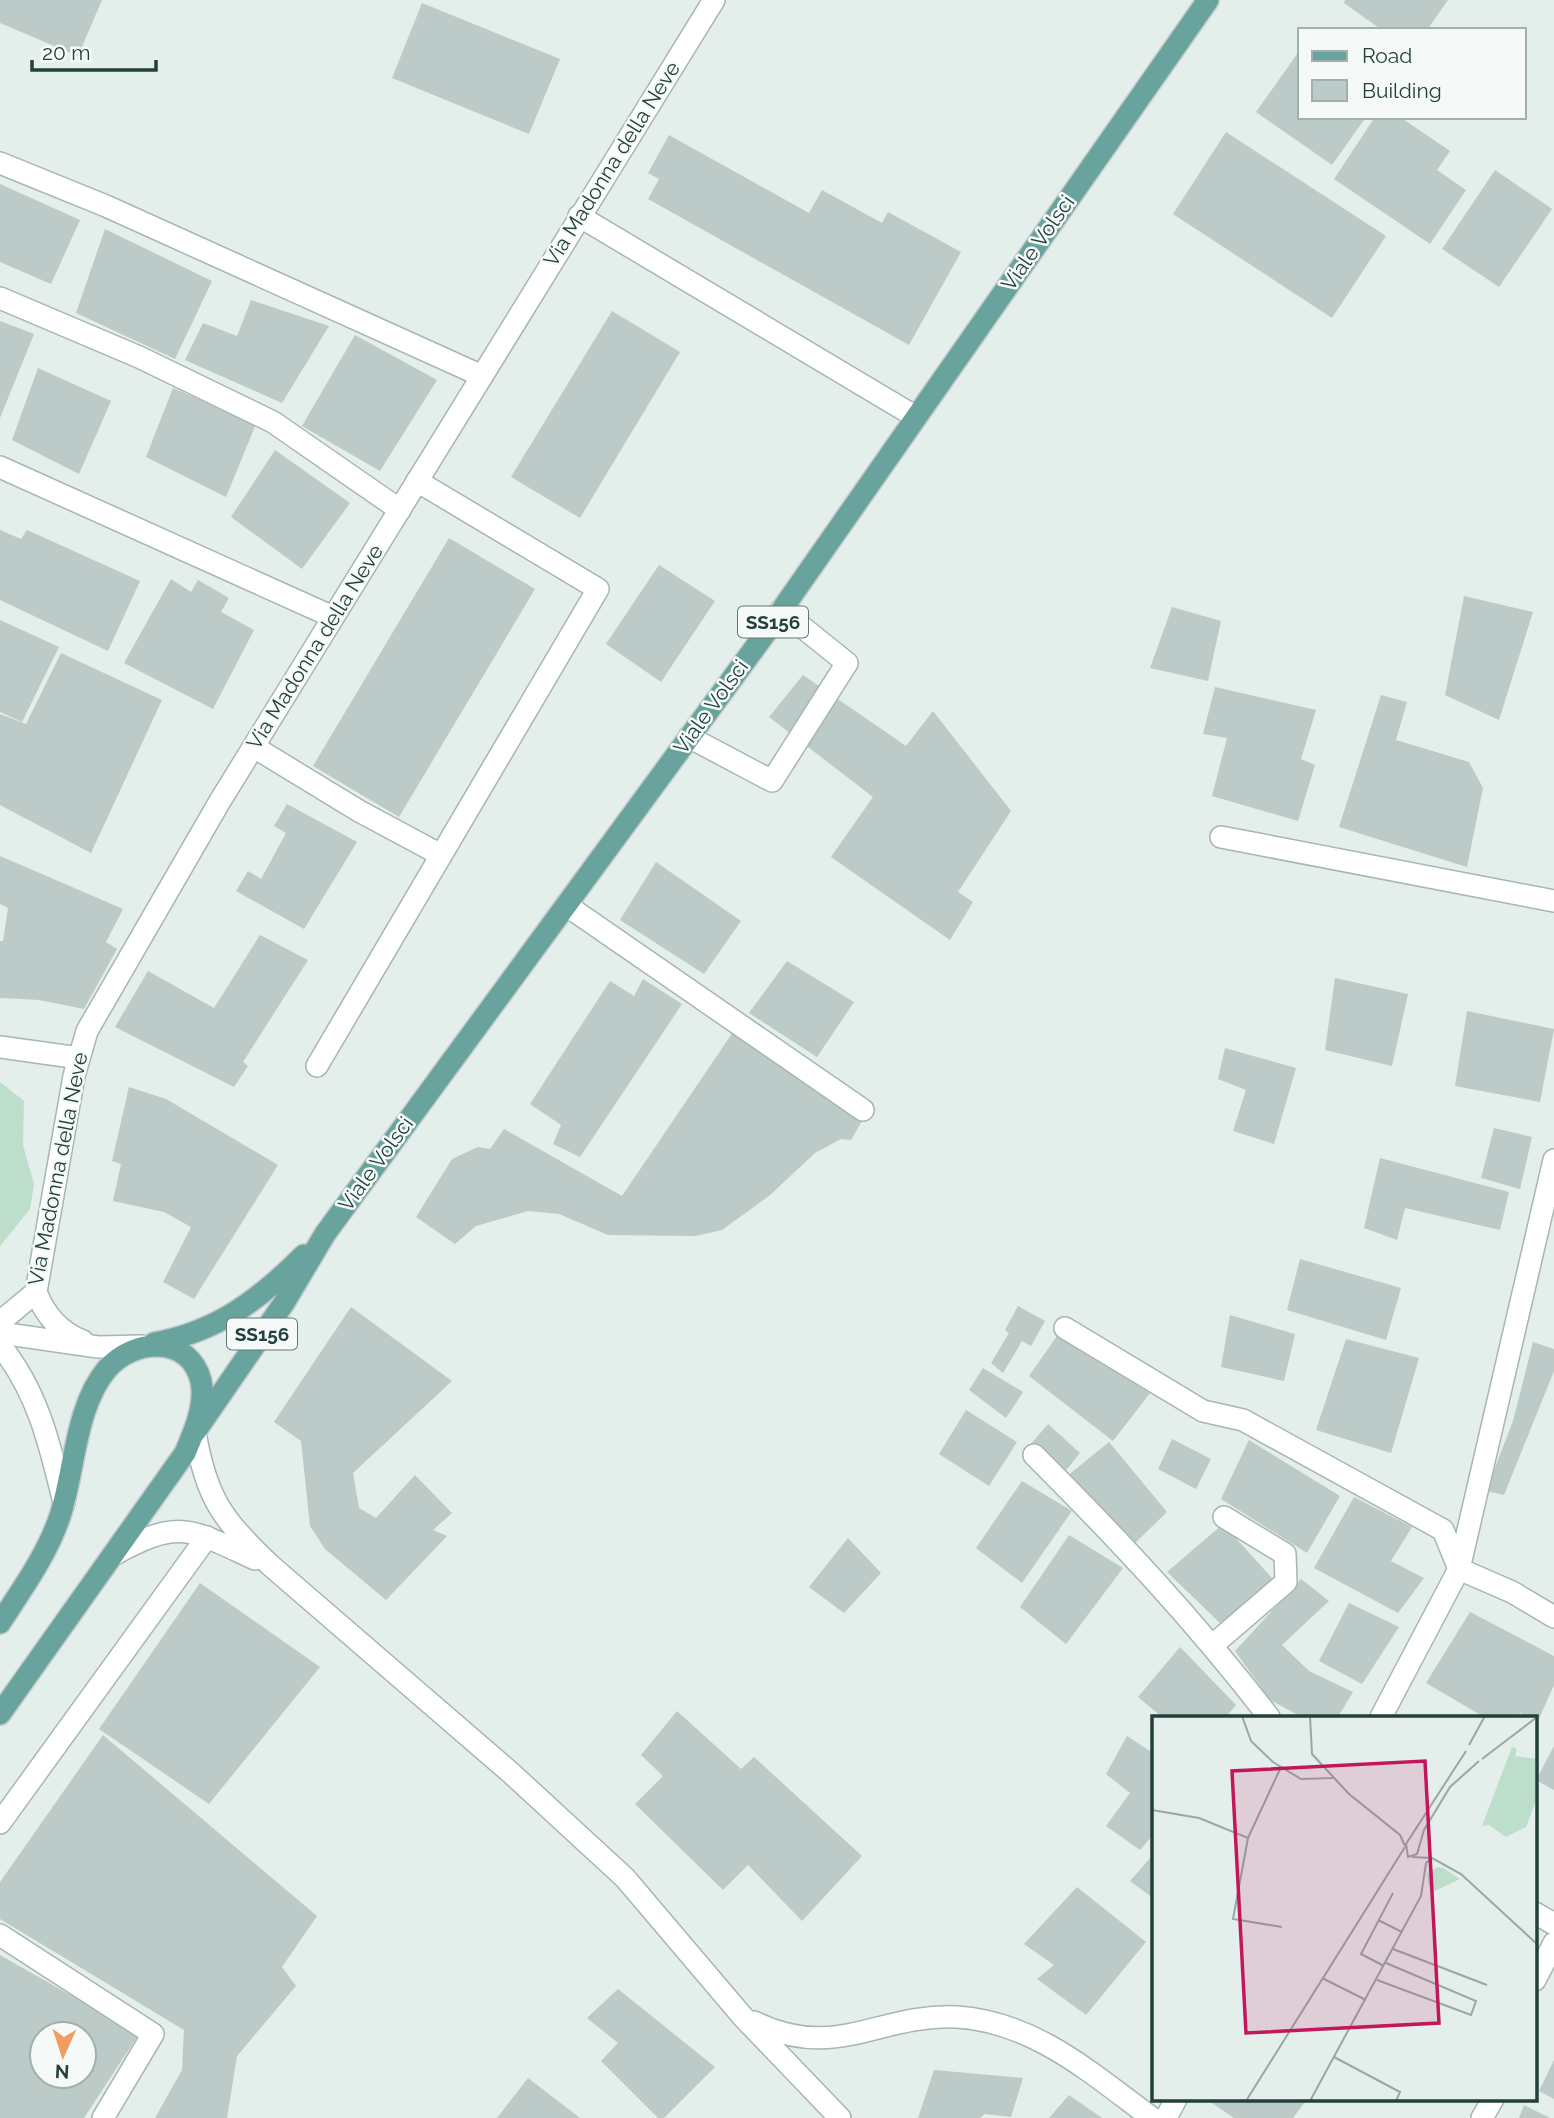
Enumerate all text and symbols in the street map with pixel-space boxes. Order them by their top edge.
scale bar [32,28,156,72]
legend [1298,28,1526,119]
text: 20 m [42,40,90,65]
text: Road [1362,43,1412,68]
street label: Via Madonna della Neve [538,57,685,271]
text: Building [1362,78,1442,103]
street label: Viale Volsci [996,190,1079,295]
street label: Via Madonna della Neve [241,540,388,754]
road number: SS156 [738,607,808,638]
street label: Viale Volsci [668,655,753,759]
street label: Via Madonna della Neve [23,1050,92,1288]
street label: Viale Volsci [333,1112,418,1216]
road number: SS156 [227,1318,297,1350]
inset map [1152,1716,1536,2100]
north arrow [28,2020,98,2090]
text: N [54,2061,70,2083]

